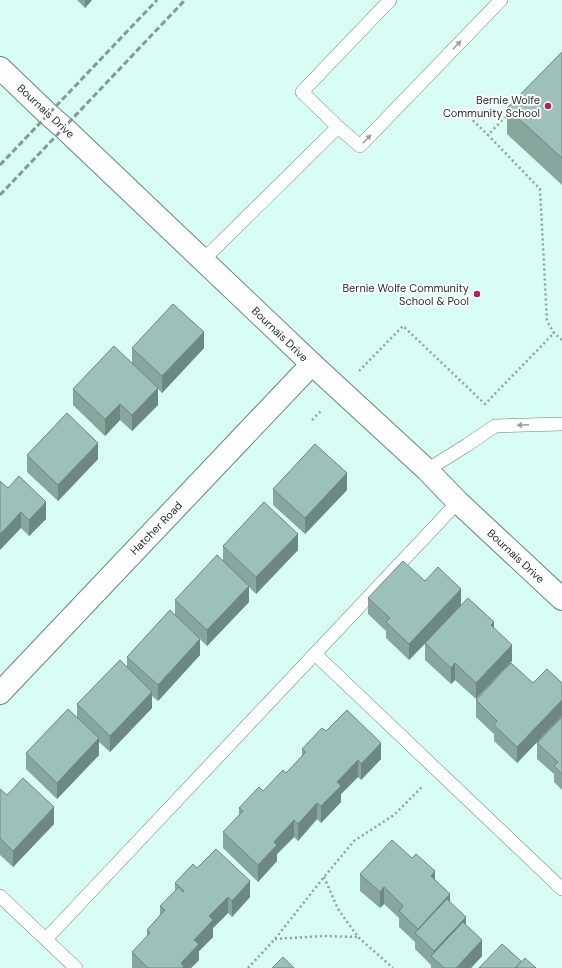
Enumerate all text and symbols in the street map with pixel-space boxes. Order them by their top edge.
one-way arrow [452,40,462,50]
street label: Bournais Drive [15,81,77,141]
place label: Bernie Wolfe Community School [443,93,540,120]
marker: Bernie Wolfe Community School [543,101,553,111]
one-way arrow [362,134,371,144]
place label: Bernie Wolfe Community School & Pool [342,281,469,308]
marker: Bernie Wolfe Community School & Pool [472,289,482,299]
street label: Bournais Drive [249,304,311,364]
one-way arrow [517,422,529,429]
street label: Hatcher Road [127,498,185,558]
street label: Bournais Drive [485,526,547,586]

